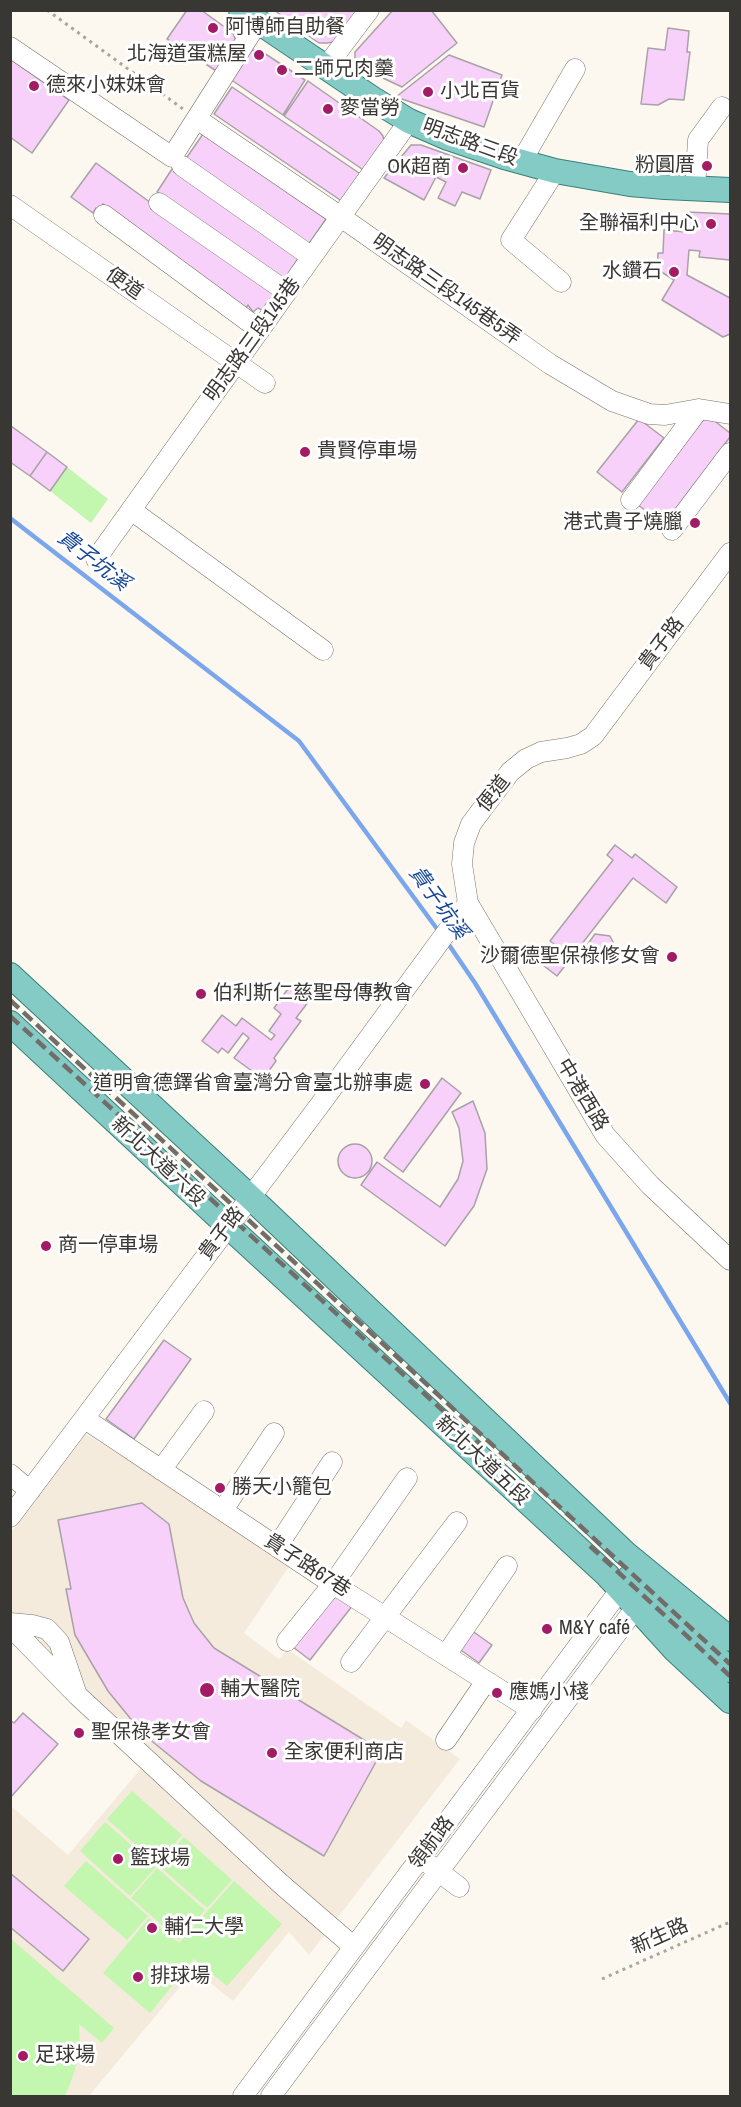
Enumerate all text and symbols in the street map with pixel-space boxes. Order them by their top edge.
place label: 阿博師自助餐 [225,16,345,40]
marker: 阿博師自助餐 [206,21,220,35]
place label: 北海道蛋糕屋 [127,43,247,67]
marker: 北海道蛋糕屋 [252,48,266,62]
place label: 二師兄肉羹 [294,58,394,82]
marker: 二師兄肉羹 [275,63,289,77]
place label: 德來小妹妹會 [46,74,166,98]
marker: 德來小妹妹會 [27,79,41,93]
place label: 小北百貨 [440,80,520,104]
marker: 小北百貨 [421,85,435,99]
place label: 麥當勞 [340,97,400,121]
marker: 麥當勞 [321,102,335,116]
street label: 明志路三段 [419,115,521,171]
place label: 粉圓厝 [635,154,695,178]
place label: OK超商 [387,156,451,180]
marker: 粉圓厝 [700,159,714,173]
marker: OK超商 [456,161,470,175]
place label: 全聯福利中心 [579,212,699,236]
marker: 全聯福利中心 [704,217,718,231]
street label: 明志路三段145巷5弄 [367,230,525,350]
place label: 水鑽石 [602,260,662,284]
street label: 便道 [101,263,147,305]
marker: 水鑽石 [667,265,681,279]
street label: 明志路三段145巷 [200,273,306,407]
place label: 貴賢停車場 [317,440,417,464]
marker: 貴賢停車場 [298,445,312,459]
place label: 港式貴子燒臘 [563,511,683,535]
marker: 港式貴子燒臘 [688,516,702,530]
water label: 貴子坑溪 [52,525,134,597]
street label: 貴子路 [634,613,690,675]
street label: 便道 [472,771,516,817]
water label: 貴子坑溪 [403,862,473,944]
place label: 沙爾德聖保祿修女會 [480,945,660,969]
marker: 沙爾德聖保祿修女會 [665,950,679,964]
place label: 伯利斯仁慈聖母傳教會 [213,982,413,1006]
marker: 伯利斯仁慈聖母傳教會 [194,987,208,1001]
street label: 中港西路 [551,1055,613,1135]
place label: 道明會德鐸省會臺灣分會臺北辦事處 [93,1072,413,1096]
marker: 道明會德鐸省會臺灣分會臺北辦事處 [418,1077,432,1091]
street label: 新北大道六段 [106,1112,210,1212]
street label: 貴子路 [194,1203,250,1265]
place label: 商一停車場 [58,1234,158,1258]
marker: 商一停車場 [39,1239,53,1253]
street label: 新北大道五段 [430,1411,534,1511]
place label: 勝天小籠包 [232,1476,332,1500]
marker: 勝天小籠包 [213,1481,227,1495]
street label: 貴子路67巷 [259,1529,355,1603]
place label: M&Y café [559,1617,630,1641]
marker: M&Y café [540,1622,554,1636]
place label: 輔大醫院 [220,1678,300,1702]
marker: 輔大醫院 [198,1681,216,1699]
place label: 應媽小棧 [509,1681,589,1705]
marker: 應媽小棧 [490,1686,504,1700]
place label: 聖保祿孝女會 [91,1721,211,1745]
marker: 聖保祿孝女會 [72,1726,86,1740]
place label: 全家便利商店 [284,1741,404,1765]
marker: 全家便利商店 [265,1746,279,1760]
street label: 領航路 [404,1812,460,1874]
place label: 籃球場 [130,1847,190,1871]
marker: 籃球場 [111,1852,125,1866]
street label: 新生路 [628,1914,692,1960]
place label: 輔仁大學 [164,1916,244,1940]
marker: 輔仁大學 [145,1921,159,1935]
place label: 排球場 [150,1965,210,1989]
marker: 排球場 [131,1970,145,1984]
place label: 足球場 [35,2044,95,2068]
marker: 足球場 [16,2049,30,2063]

